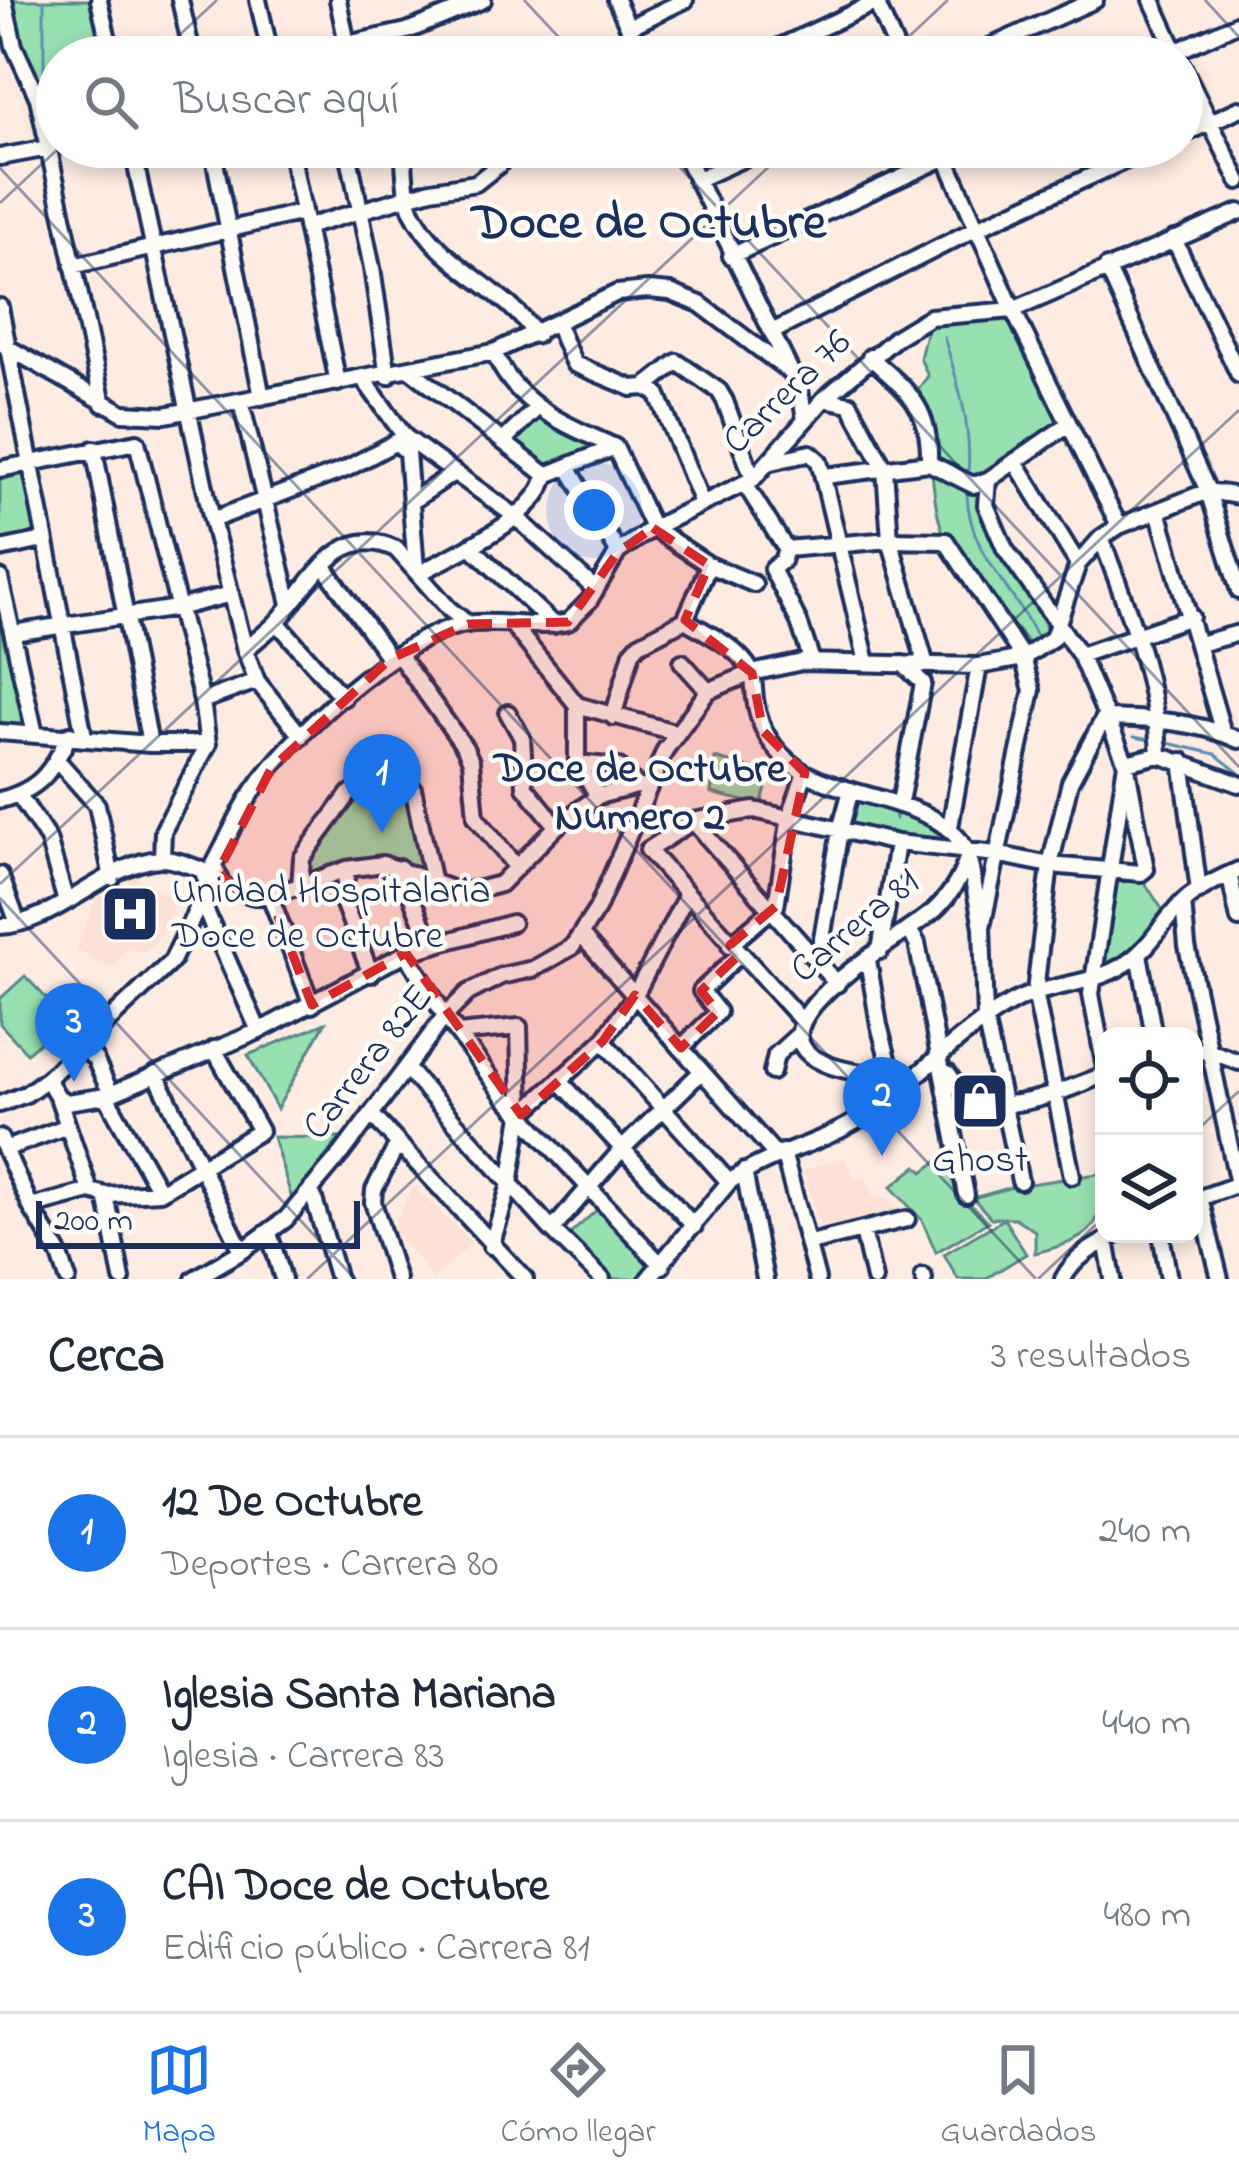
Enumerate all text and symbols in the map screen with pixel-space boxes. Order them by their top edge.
search box [36,36,1203,168]
icon: search [78,69,144,135]
text: Buscar aquí [174,69,399,135]
district label: Doce de Octubre [470,187,827,262]
street label: Carrera 76 [711,317,865,469]
your location [564,480,624,540]
pin: 1 [343,734,421,833]
district label: Doce de Octubre Numero 2 [492,740,787,849]
street label: Carrera 81 [779,856,933,998]
place label: Unidad Hospitalaria Doce de Octubre [171,864,491,966]
hospital icon: Unidad Hospitalaria Doce de Octubre [99,883,161,945]
street label: Carrera 82E [290,973,448,1153]
pin: 3 [35,983,113,1082]
map controls [1095,1027,1203,1243]
button: locate [1095,1027,1203,1135]
pin: 2 [843,1057,921,1156]
shop icon: Ghost [949,1070,1011,1132]
place label: Ghost [932,1133,1028,1190]
button: layers [1095,1135,1203,1243]
scale bar [36,1195,360,1248]
text: 200 m [54,1198,133,1246]
text: Cerca [48,1320,165,1395]
text: 3 resultados [991,1329,1191,1386]
text: 12 De Octubre [162,1471,423,1537]
text: 1 [81,1504,93,1561]
text: 240 m [1099,1504,1191,1561]
text: Deportes · Carrera 80 [162,1537,498,1594]
text: Iglesia Santa Mariana [162,1663,556,1729]
text: 2 [77,1696,97,1753]
text: 440 m [1102,1696,1191,1753]
text: Iglesia · Carrera 83 [162,1729,445,1786]
text: CAI Doce de Octubre [162,1855,549,1921]
text: 3 [79,1888,95,1945]
text: 480 m [1103,1888,1191,1945]
text: Edificio público · Carrera 81 [162,1921,590,1978]
tab: Mapa [142,2037,216,2157]
tab: Cómo llegar [501,2037,656,2157]
tab: Guardados [940,2037,1097,2157]

